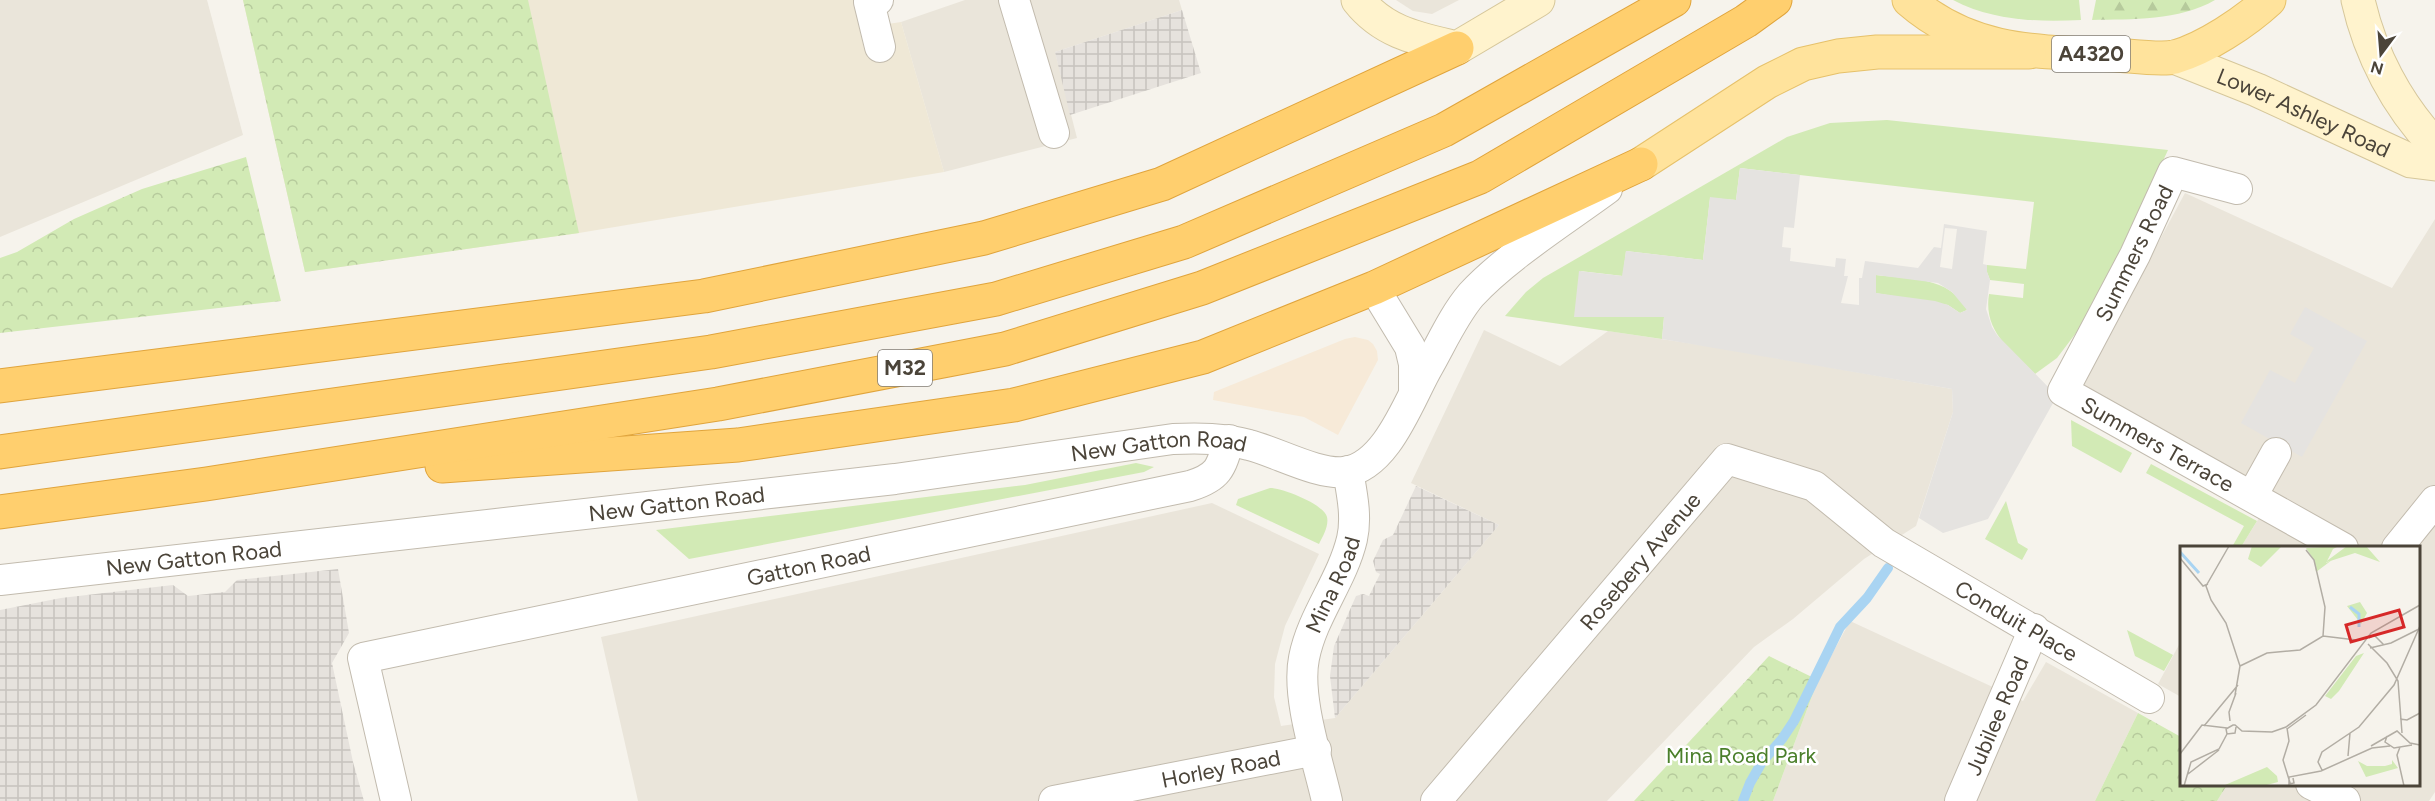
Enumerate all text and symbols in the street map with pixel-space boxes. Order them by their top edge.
north arrow [2351,24,2411,84]
road number: A4320 [2052,36,2130,72]
text: N [2368,57,2386,79]
street label: Lower Ashley Road [2213,62,2395,164]
street label: Summers Road [2090,180,2179,326]
road number: M32 [878,350,932,386]
street label: Summers Terrace [2076,391,2239,498]
street label: New Gatton Road [1069,425,1249,468]
street label: New Gatton Road [587,481,766,527]
street label: Rosebery Avenue [1574,487,1707,636]
street label: Mina Road [1300,533,1366,637]
street label: New Gatton Road [104,535,283,582]
street label: Gatton Road [745,540,873,592]
inset map [2180,546,2420,786]
street label: Conduit Place [1950,575,2083,667]
street label: Jubilee Road [1960,652,2035,779]
park label: Mina Road Park [1666,742,1817,769]
street label: Horley Road [1159,744,1283,794]

